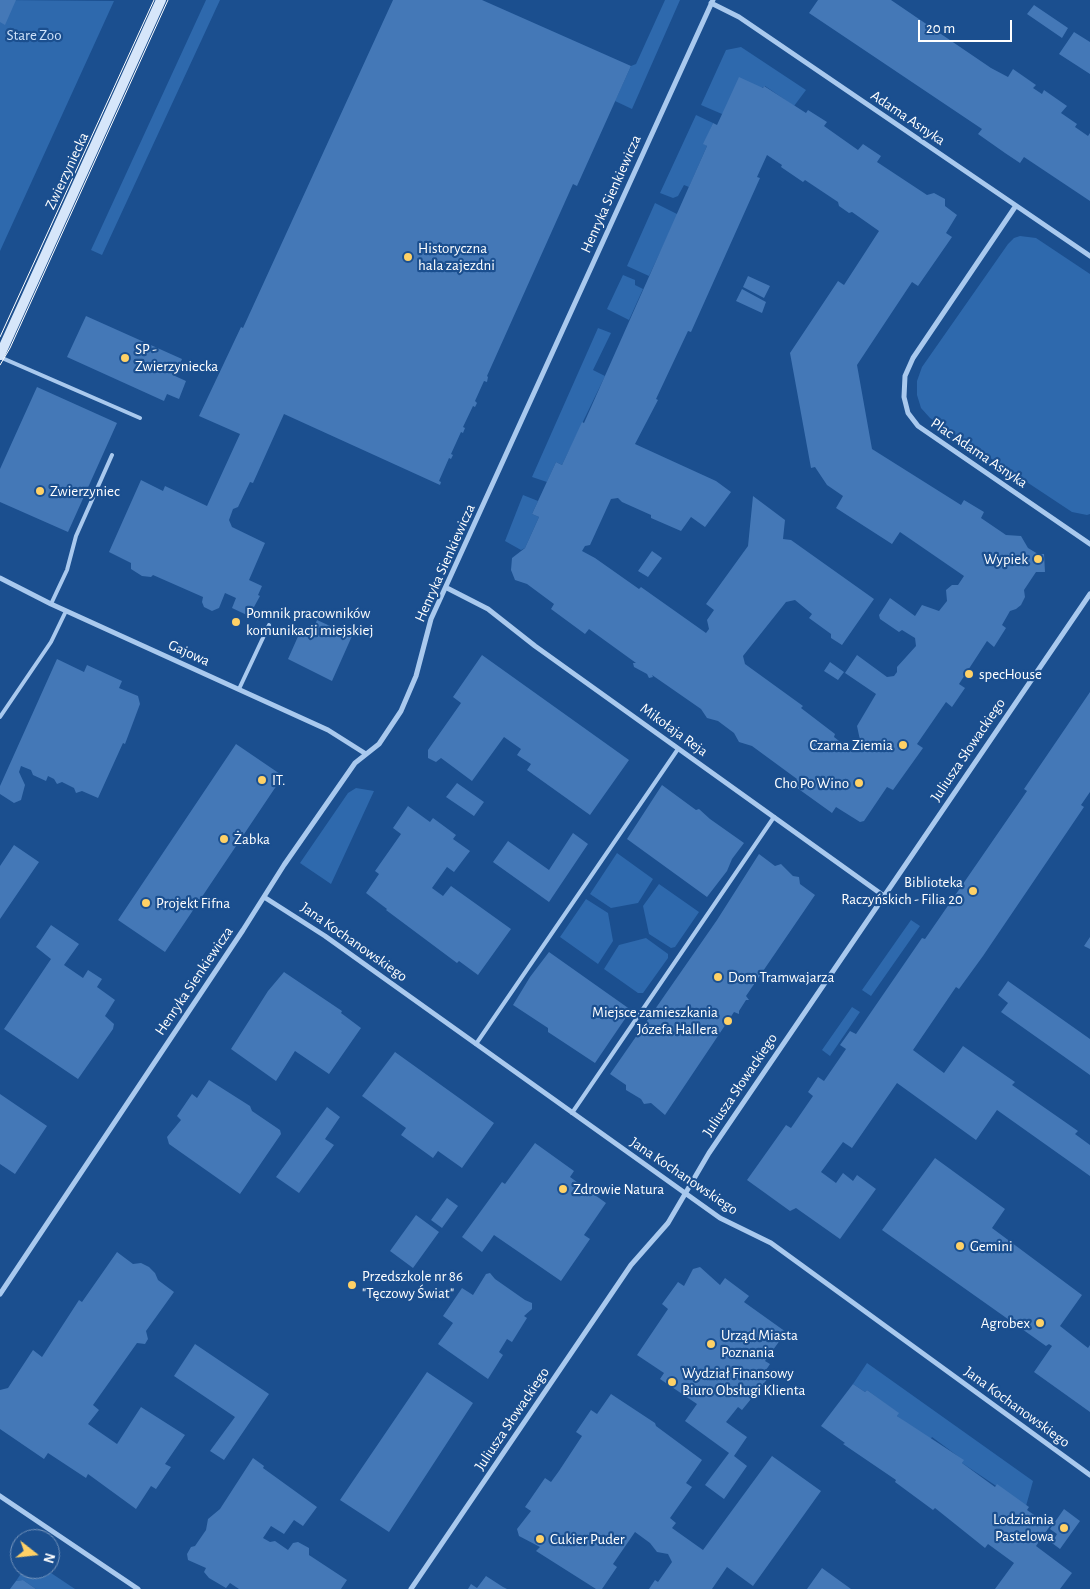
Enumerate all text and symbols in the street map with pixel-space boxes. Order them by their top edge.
scale bar [920,10,1014,42]
text: 20 m [926,21,955,36]
park label: Stare Zoo [6,26,62,44]
street label: Adama Asnyka [867,87,949,149]
street label: Zwierzyniecka [41,129,93,213]
street label: Henryka Sienkiewicza [577,132,645,256]
place label: Historyczna hala zajezdni [418,239,495,274]
marker: Historyczna hala zajezdni [402,251,414,263]
place label: SP - Zwierzyniecka [135,340,218,375]
marker: SP - Zwierzyniecka [119,352,131,364]
street label: Plac Adama Asnyka [927,414,1031,492]
place label: Zwierzyniec [50,482,120,500]
marker: Zwierzyniec [34,485,46,497]
street label: Henryka Sienkiewicza [411,501,479,625]
place label: Wypiek [984,550,1028,568]
marker: Wypiek [1032,553,1044,565]
place label: Pomnik pracowników komunikacji miejskiej [246,604,373,639]
marker: Pomnik pracowników komunikacji miejskiej [230,616,242,628]
street label: Gajowa [165,636,213,670]
place label: specHouse [979,665,1042,683]
marker: specHouse [963,668,975,680]
street label: Juliusza Słowackiego [927,695,1009,805]
street label: Mikołaja Reja [637,699,711,761]
place label: Czarna Ziemia [810,736,893,754]
marker: Czarna Ziemia [897,739,909,751]
place label: IT. [272,771,285,789]
marker: IT. [256,774,268,786]
place label: Cho Po Wino [774,774,849,792]
marker: Cho Po Wino [853,777,865,789]
place label: Żabka [234,830,270,848]
marker: Żabka [218,833,230,845]
place label: Biblioteka Raczyńskich - Filia 20 [841,873,963,908]
marker: Biblioteka Raczyńskich - Filia 20 [967,885,979,897]
place label: Projekt Fifna [156,894,230,912]
marker: Projekt Fifna [140,897,152,909]
street label: Jana Kochanowskiego [297,898,411,986]
street label: Henryka Sienkiewicza [151,923,237,1039]
place label: Dom Tramwajarza [728,968,834,986]
marker: Dom Tramwajarza [712,971,724,983]
place label: Miejsce zamieszkania Józefa Hallera [592,1003,718,1038]
marker: Miejsce zamieszkania Józefa Hallera [722,1015,734,1027]
street label: Juliusza Słowackiego [699,1030,781,1140]
street label: Jana Kochanowskiego [627,1133,741,1219]
place label: Zdrowie Natura [573,1180,664,1198]
marker: Zdrowie Natura [557,1183,569,1195]
place label: Gemini [970,1237,1013,1255]
marker: Gemini [954,1240,966,1252]
place label: Przedszkole nr 86 "Tęczowy Świat" [362,1267,463,1302]
marker: Przedszkole nr 86 "Tęczowy Świat" [346,1279,358,1291]
place label: Agrobex [981,1314,1030,1332]
marker: Agrobex [1034,1317,1046,1329]
place label: Urząd Miasta Poznania [721,1326,798,1361]
marker: Urząd Miasta Poznania [705,1338,717,1350]
street label: Jana Kochanowskiego [961,1363,1073,1451]
street label: Juliusza Słowackiego [471,1364,553,1474]
place label: Wydział Finansowy Biuro Obsługi Klienta [682,1364,806,1399]
marker: Wydział Finansowy Biuro Obsługi Klienta [666,1376,678,1388]
place label: Lodziarnia Pastelowa [993,1510,1054,1545]
marker: Lodziarnia Pastelowa [1058,1522,1070,1534]
north arrow [10,1529,60,1579]
place label: Cukier Puder [550,1530,625,1548]
marker: Cukier Puder [534,1533,546,1545]
text: N [40,1551,57,1564]

